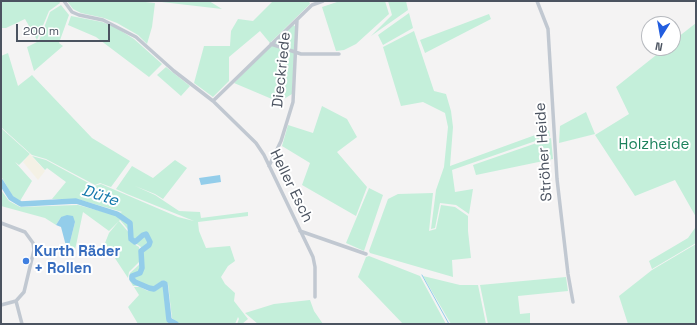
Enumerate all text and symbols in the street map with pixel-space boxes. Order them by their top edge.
scale bar [18,16,112,42]
north arrow [641,16,681,56]
text: 200 m [23,23,59,39]
street label: Dieckriede [269,31,295,109]
text: N [654,39,664,54]
street label: Ströher Heide [532,102,556,202]
park label: Holzheide [619,136,689,154]
street label: Heller Esch [266,147,316,225]
water label: Düte [79,181,121,211]
place label: Kurth Räder + Rollen [34,243,120,278]
marker: Kurth Räder + Rollen [21,256,31,266]

